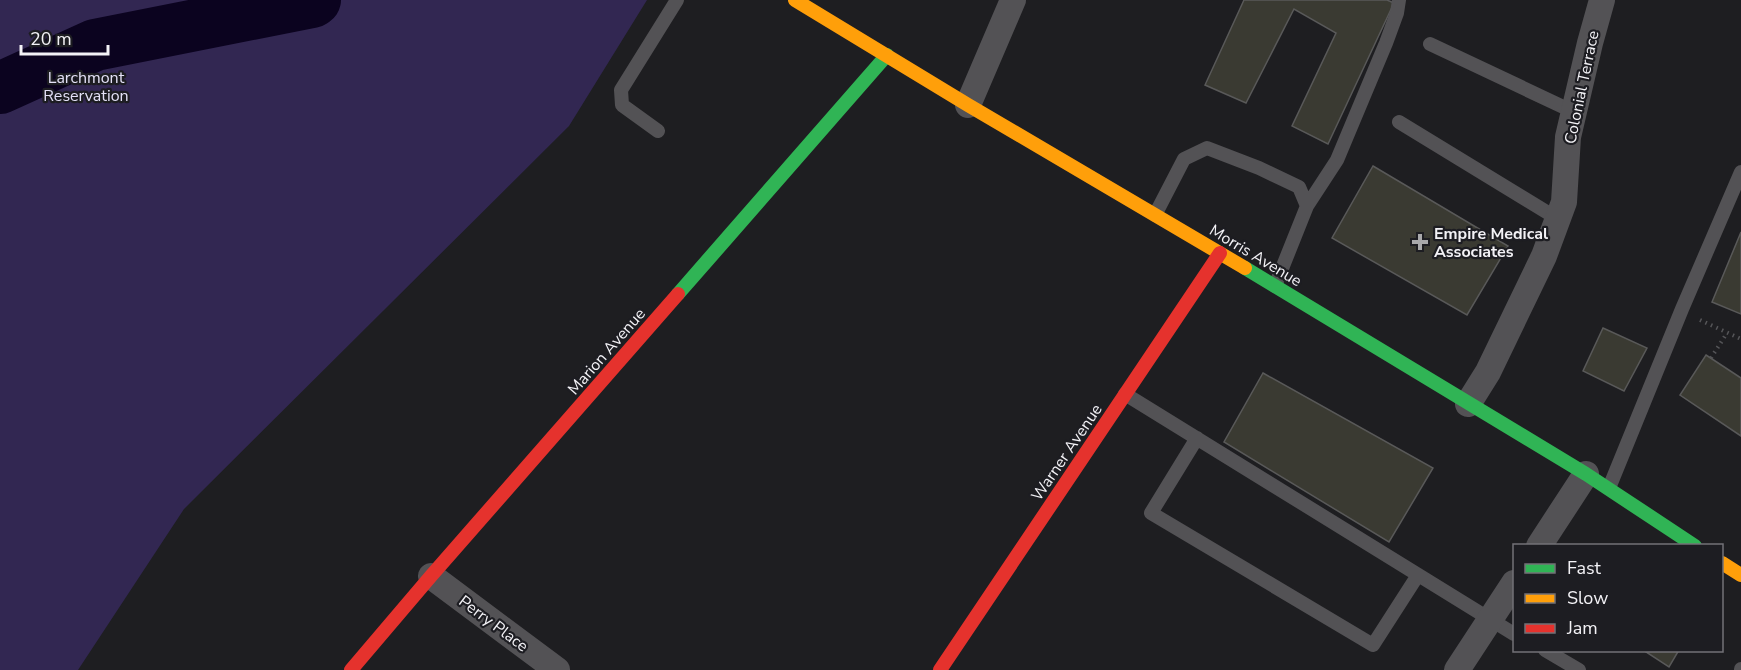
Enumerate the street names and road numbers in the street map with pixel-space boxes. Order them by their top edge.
street label: Colonial Terrace [1559,29,1605,146]
street label: Morris Avenue [1205,220,1306,292]
street label: Marion Avenue [563,304,651,400]
street label: Warner Avenue [1026,400,1107,505]
street label: Perry Place [454,590,533,657]

